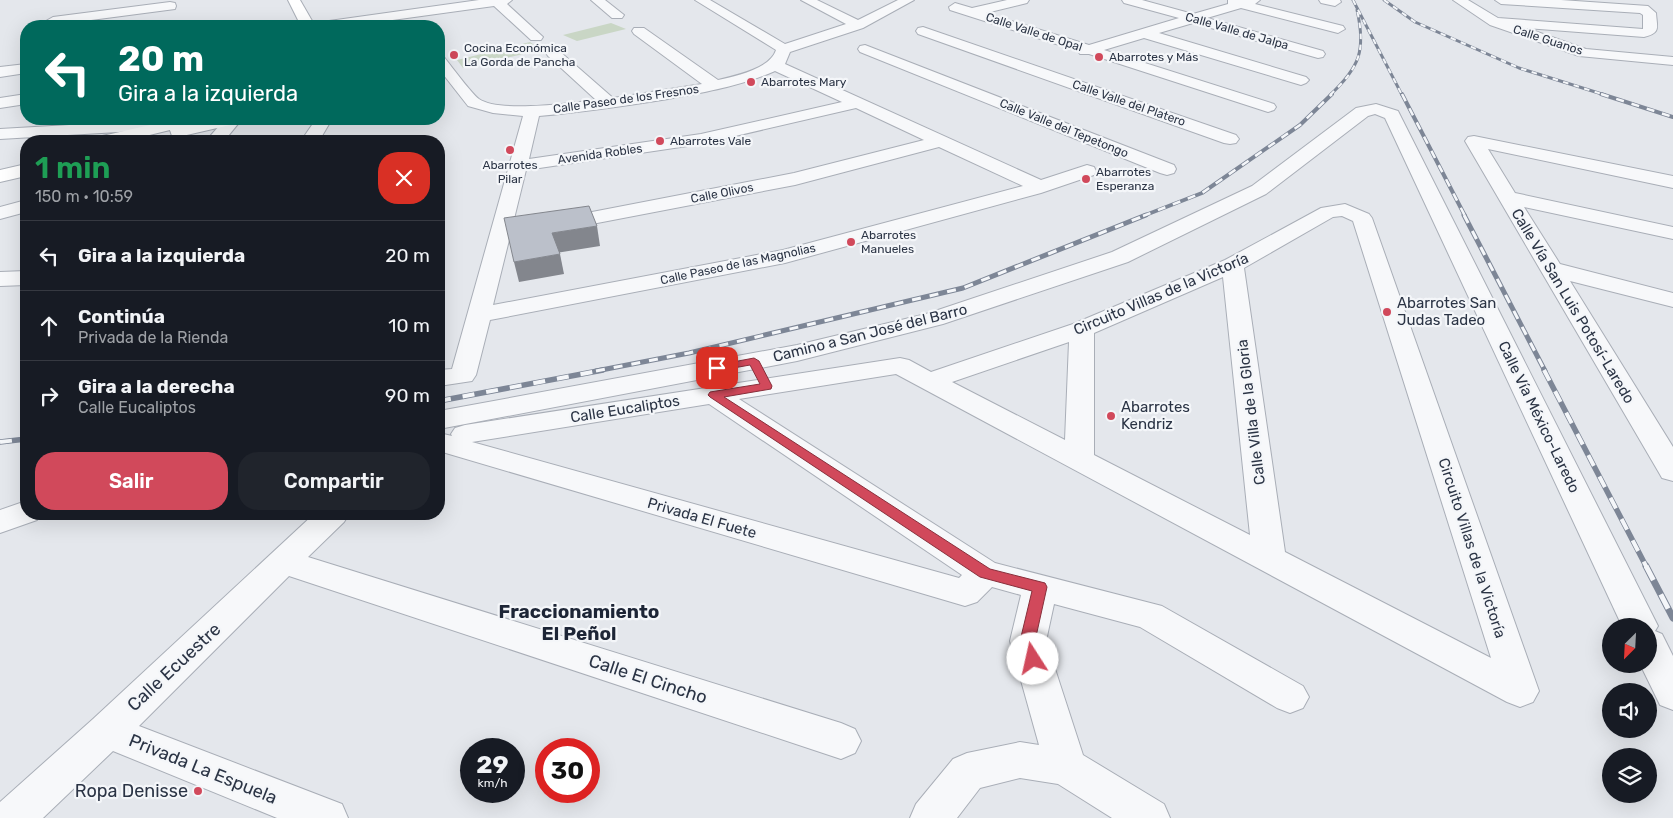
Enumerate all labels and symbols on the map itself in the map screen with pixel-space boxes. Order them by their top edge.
street label: Calle Valle de Opal [984,10,1084,54]
street label: Calle Valle de Jalpa [1184,10,1290,52]
street label: Calle Guanos [1511,22,1585,58]
place label: Cocina Económica La Gorda de Pancha [464,41,575,69]
marker: Cocina Económica La Gorda de Pancha [448,49,460,61]
place label: Abarrotes y Más [1109,50,1198,64]
marker: Abarrotes y Más [1093,51,1105,63]
place label: Abarrotes Mary [761,75,847,89]
marker: Abarrotes Mary [745,76,757,88]
street label: Calle Valle del Platero [1071,77,1188,129]
street label: Calle Paseo de los Fresnos [552,82,700,116]
street label: Calle Valle del Tepetongo [998,96,1131,160]
place label: Abarrotes Vale [670,134,752,148]
marker: Abarrotes Vale [654,135,666,147]
street label: Avenida Robles [557,141,643,167]
marker: Abarrotes Pilar [504,144,516,156]
place label: Abarrotes Pilar [482,158,538,186]
place label: Abarrotes Esperanza [1096,165,1154,193]
marker: Abarrotes Esperanza [1080,173,1092,185]
street label: Calle Olivos [689,180,755,206]
street label: Calle Vía San Luis Potosí-Laredo [1508,205,1638,407]
place label: Abarrotes Manueles [861,228,916,256]
marker: Abarrotes Manueles [845,236,857,248]
street label: Calle Paseo de las Magnolias [659,241,817,287]
street label: Circuito Villas de la Victoría [1071,249,1251,339]
place label: Abarrotes San Judas Tadeo [1397,294,1496,329]
street label: Camino a San José del Barro [771,300,969,366]
marker: Abarrotes San Judas Tadeo [1381,306,1393,318]
street label: Calle Villa de la Gloria [1233,338,1269,486]
street label: Calle Vía México-Laredo [1494,338,1584,496]
pin [696,347,738,389]
street label: Calle Eucaliptos [569,391,681,427]
place label: Abarrotes Kendriz [1121,398,1190,433]
marker: Abarrotes Kendriz [1105,410,1117,422]
street label: Circuito Villas de la Victoría [1434,456,1510,640]
street label: Privada El Fuete [645,494,759,542]
district label: Fraccionamiento El Peñol [499,600,659,645]
street label: Calle Ecuestre [123,618,225,716]
north arrow [1602,618,1658,672]
position arrow [1006,632,1058,684]
street label: Calle El Cincho [586,649,710,709]
street label: Privada La Espuela [126,729,280,809]
speed limit sign: 30 [535,738,600,803]
place label: Ropa Denisse [75,780,188,802]
marker: Ropa Denisse [192,785,204,797]

